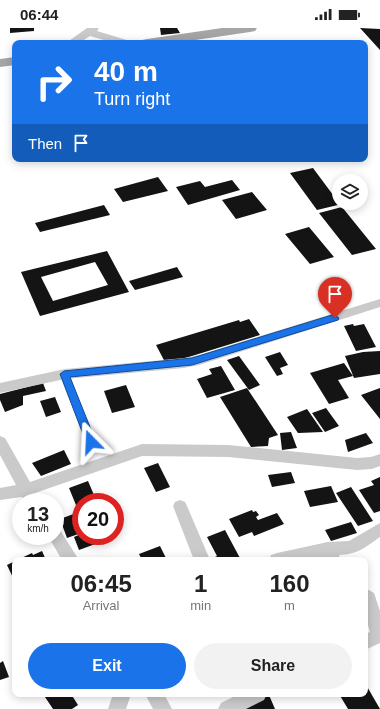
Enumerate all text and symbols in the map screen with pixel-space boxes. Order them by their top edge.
text: 06:44 [20,6,58,23]
icon: right [28,56,80,108]
text: 40 m [94,56,158,87]
text: Turn right [94,89,170,109]
icon: arrive [70,132,92,154]
text: Then [28,135,62,152]
map controls [332,174,368,210]
button: layers [332,174,368,210]
pin [318,277,352,318]
icon: arrive [324,283,346,305]
position arrow [70,421,112,463]
speed limit sign: 20 [72,493,124,545]
text: 13 [27,503,49,525]
text: km/h [27,523,49,534]
text: 06:45 [70,570,132,597]
text: 1 [194,570,207,597]
text: 160 [270,570,310,597]
text: Arrival [83,598,120,613]
text: min [190,598,211,613]
text: m [284,598,295,613]
button: Exit [28,643,186,689]
button: Share [194,643,352,689]

